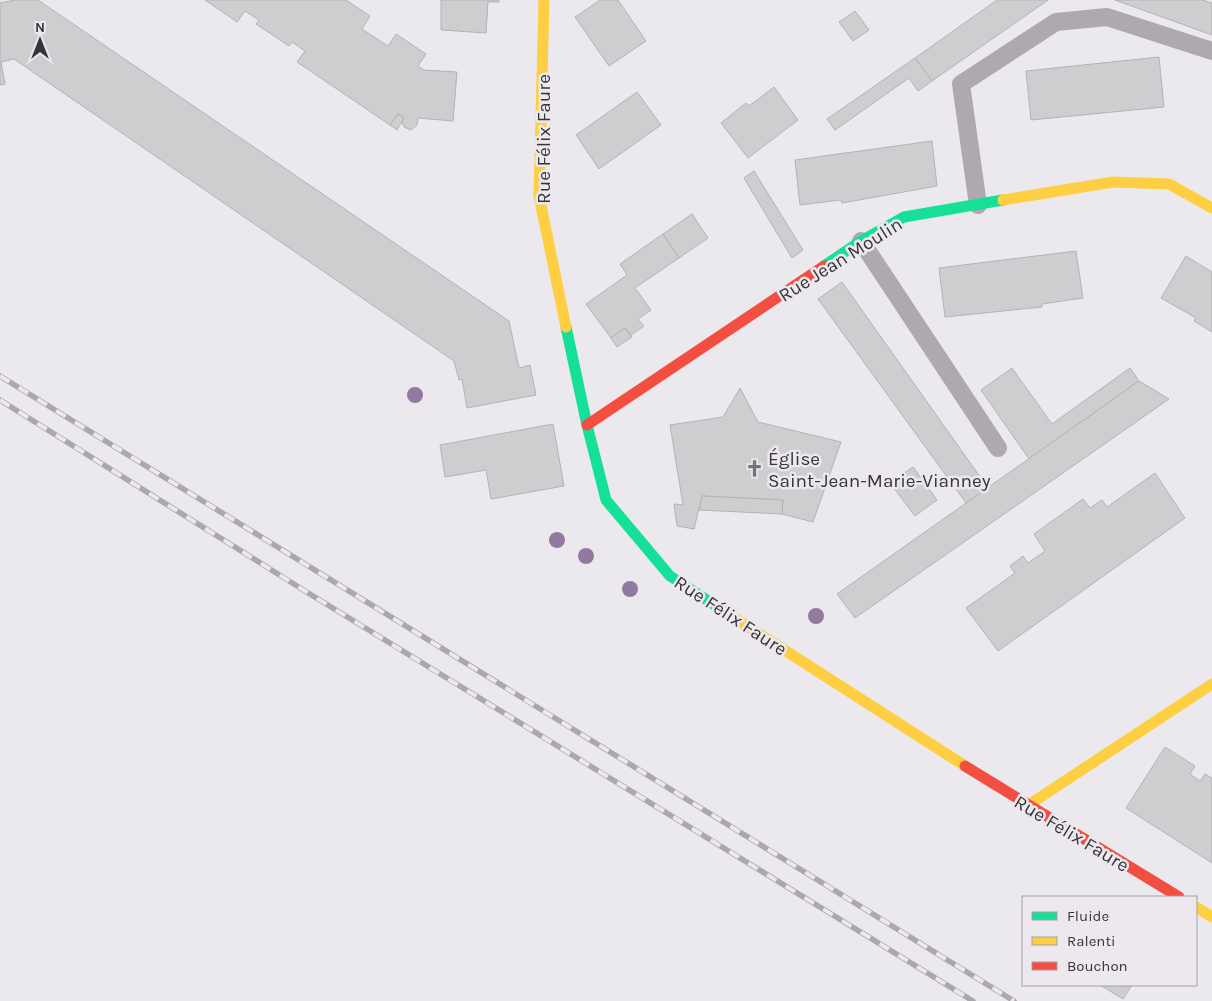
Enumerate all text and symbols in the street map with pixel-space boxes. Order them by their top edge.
north arrow [15,15,65,65]
text: N [35,19,45,36]
street label: Rue Félix Faure [533,74,555,204]
street label: Rue Jean Moulin [775,213,906,307]
place label: Église Saint-Jean-Marie-Vianney [768,447,991,492]
church icon: Église Saint-Jean-Marie-Vianney [744,459,764,479]
street label: Rue Félix Faure [670,571,791,660]
street label: Rue Félix Faure [1010,791,1133,877]
legend [1022,896,1197,986]
text: Fluide [1067,907,1109,925]
text: Ralenti [1067,932,1116,950]
text: Bouchon [1067,957,1128,975]

